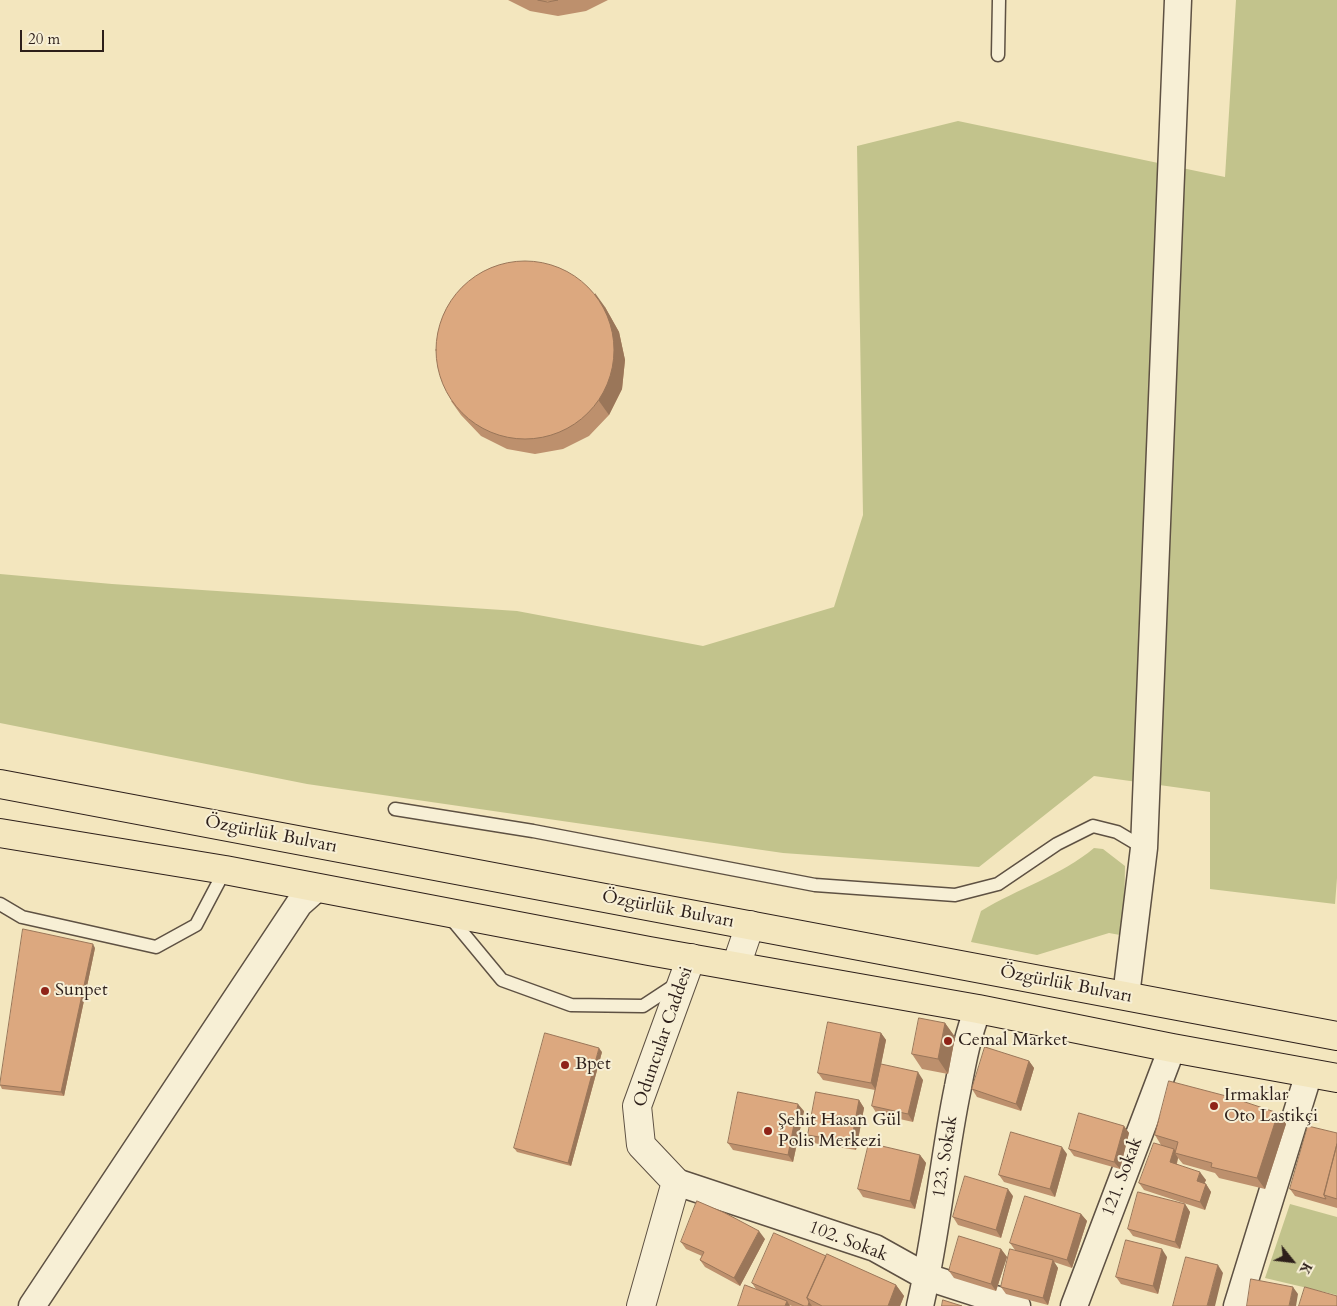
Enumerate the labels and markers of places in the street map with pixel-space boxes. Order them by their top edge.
place label: Sunpet [55,980,108,1002]
marker: Sunpet [39,985,51,997]
place label: Cemal Market [958,1030,1067,1052]
marker: Cemal Market [942,1035,954,1047]
place label: Bpet [575,1054,611,1076]
marker: Bpet [559,1059,571,1071]
place label: Irmaklar Oto Lastikçi [1224,1085,1318,1128]
marker: Irmaklar Oto Lastikçi [1208,1100,1220,1112]
place label: Şehit Hasan Gül Polis Merkezi [778,1110,901,1152]
marker: Şehit Hasan Gül Polis Merkezi [762,1125,774,1137]

